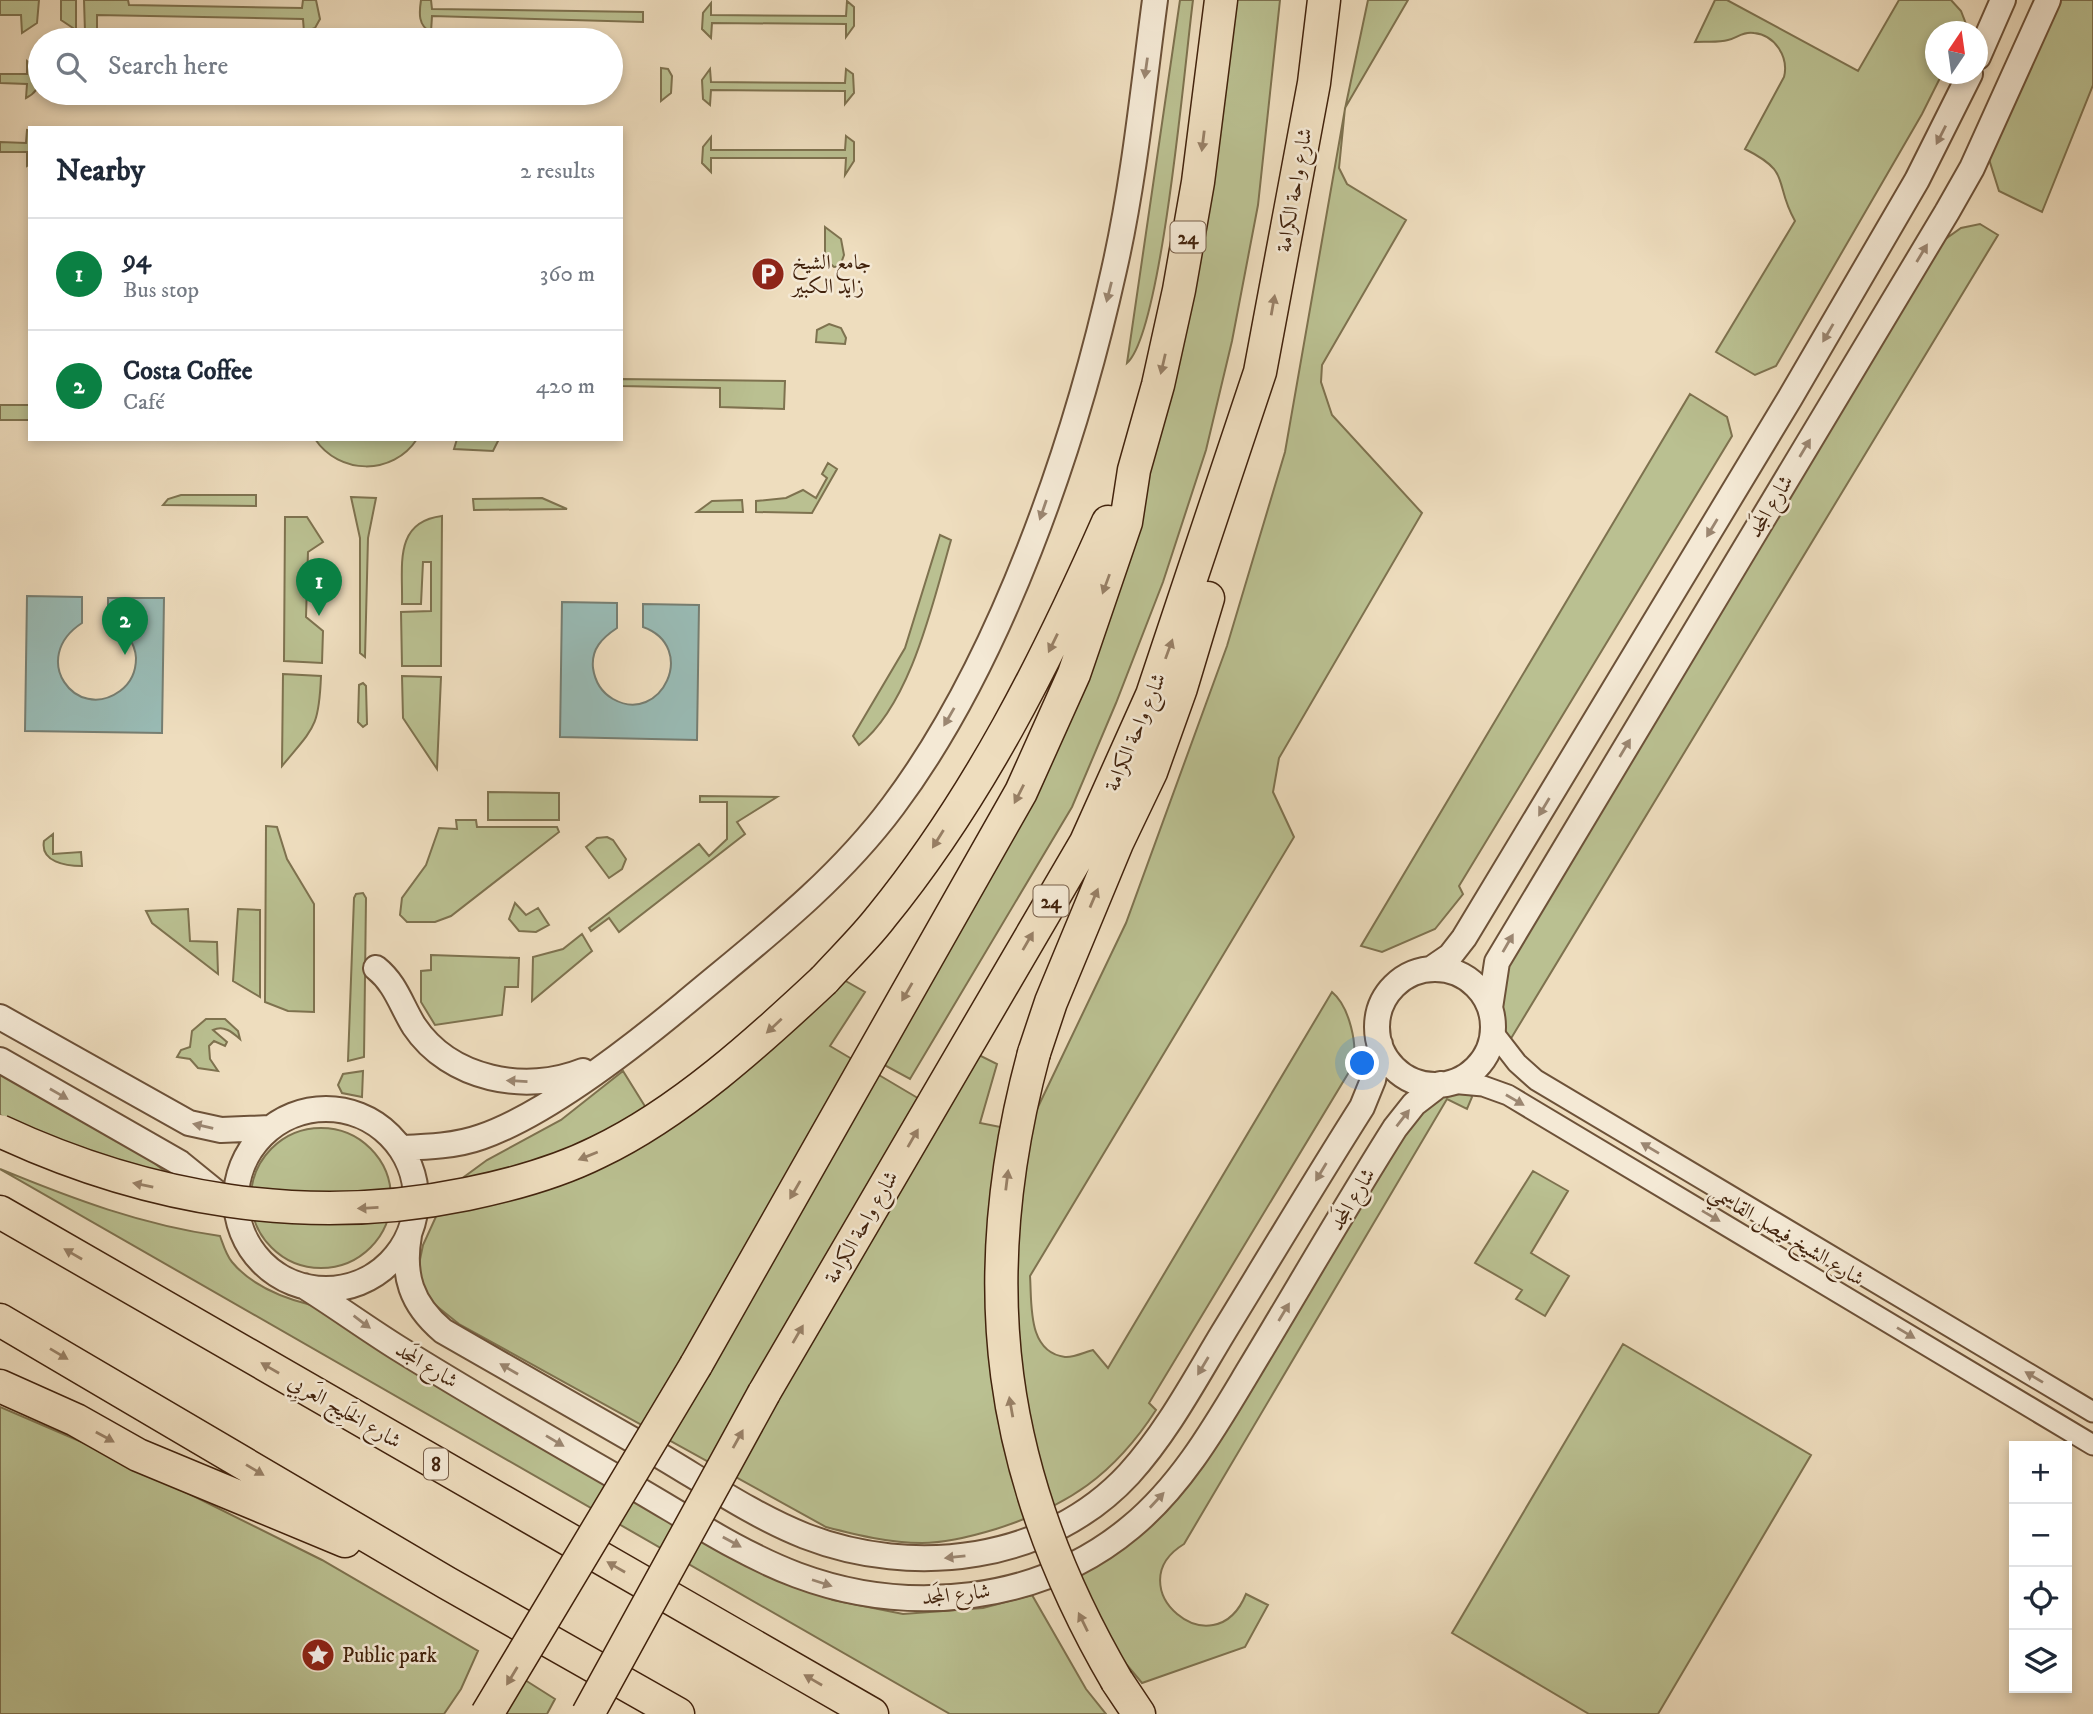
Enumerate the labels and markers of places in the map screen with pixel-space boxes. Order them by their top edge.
place label: جامع الشيخ زايد الكبير [790,250,871,300]
parking icon: جامع الشيخ زايد الكبير [749,255,787,293]
pin: 1 [296,558,342,616]
pin: 2 [102,597,148,655]
place icon: Public park [299,1636,337,1674]
place label: Public park [342,1643,438,1669]

